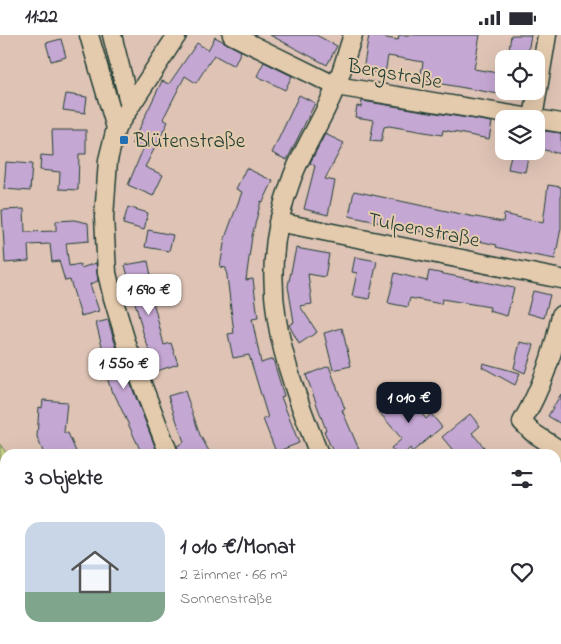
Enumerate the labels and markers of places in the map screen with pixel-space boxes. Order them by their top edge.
place label: Blütenstraße [133,127,246,157]
marker: Blütenstraße [118,134,130,146]
pin: 1 690 € [103,273,195,316]
pin: 1 550 € [78,347,170,390]
pin: 1 010 € [363,381,455,424]

